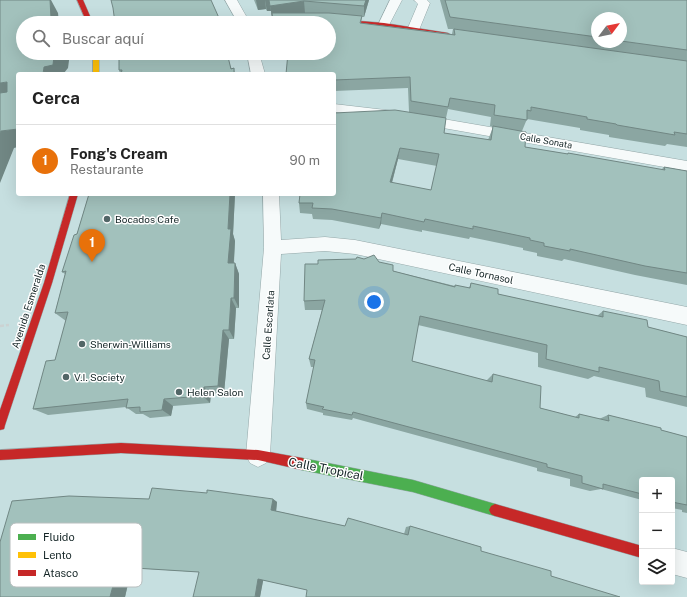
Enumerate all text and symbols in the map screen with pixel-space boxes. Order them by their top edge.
north arrow [591,12,627,48]
search box [16,16,336,60]
icon: search [30,27,52,49]
text: Buscar aquí [62,30,144,47]
text: Cerca [32,88,80,108]
street label: Calle Sonata [519,130,573,151]
text: Fong's Cream [70,145,168,162]
text: 1 [42,153,48,168]
text: 90 m [290,153,320,168]
text: Restaurante [70,162,144,177]
place label: Bocados Cafe [115,213,179,225]
marker: Bocados Cafe [102,214,112,224]
pin: 1 [79,229,105,262]
street label: Calle Tornasol [448,260,514,286]
street label: Avenida Esmeralda [9,262,47,350]
street label: Calle Escarlata [260,290,276,360]
your location [364,292,384,312]
place label: Sherwin-Williams [90,338,171,350]
marker: Sherwin-Williams [77,339,87,349]
place label: V.I. Society [74,371,126,383]
marker: V.I. Society [61,372,71,382]
place label: Helen Salon [187,386,244,398]
marker: Helen Salon [174,387,184,397]
street label: Calle Tropical [287,455,365,483]
map controls [639,477,675,585]
button: + [639,477,675,513]
button: − [639,513,675,549]
legend [10,523,142,587]
text: Fluido [43,531,75,543]
text: Lento [43,549,72,561]
button: layers [639,549,675,585]
text: Atasco [43,567,78,579]

